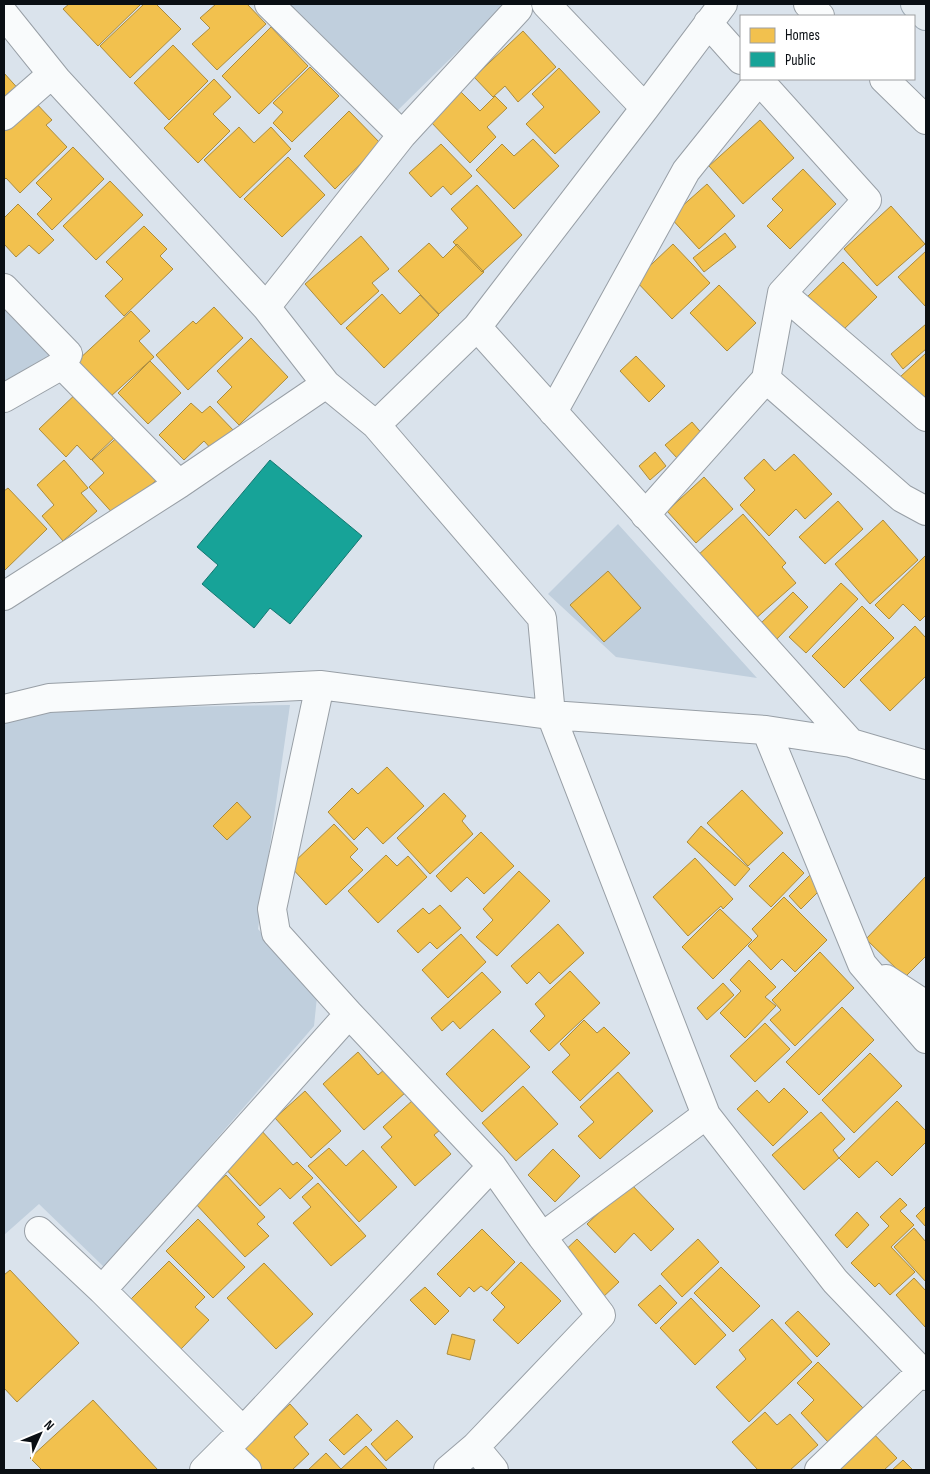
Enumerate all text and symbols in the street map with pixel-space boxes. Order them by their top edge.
legend [740,15,915,80]
text: Homes [785,26,820,45]
text: Public [785,51,816,70]
north arrow [15,1409,65,1459]
text: N [40,1417,58,1434]

